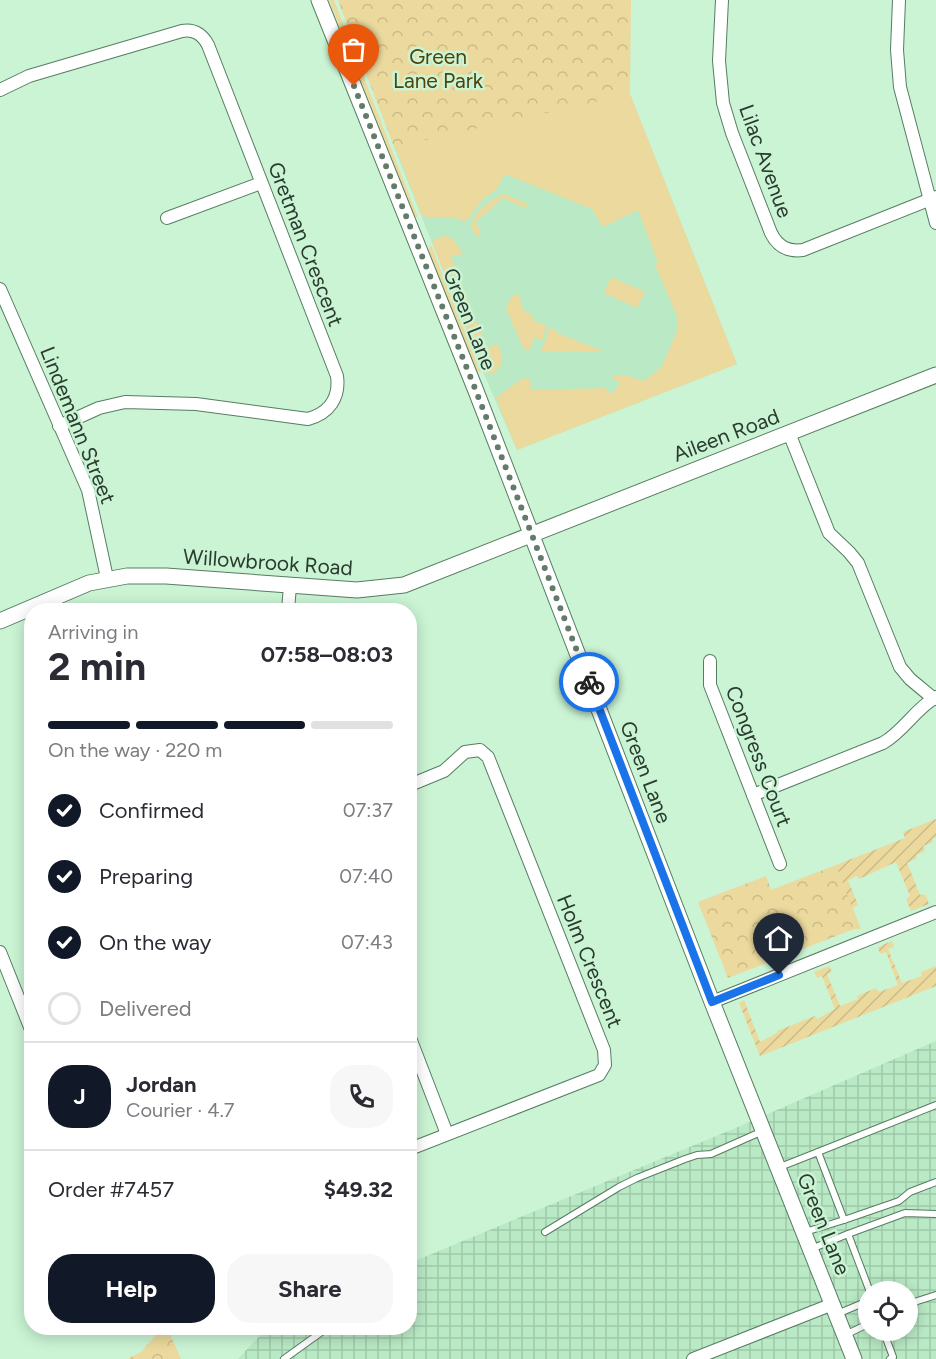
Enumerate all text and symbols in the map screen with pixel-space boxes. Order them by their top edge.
pin [328,24,379,86]
icon: bag [337,33,370,66]
park label: Green Lane Park [393,44,484,93]
street label: Lilac Avenue [734,101,798,221]
street label: Gretman Crescent [263,158,349,330]
street label: Green Lane [438,264,502,374]
street label: Lindemann Street [35,343,121,507]
street label: Aileen Road [669,403,783,467]
street label: Willowbrook Road [182,544,354,580]
text: Arriving in [48,620,138,644]
text: 07:58–08:03 [261,641,393,668]
text: 2 min [48,643,146,690]
courier [559,652,619,712]
icon: bike [573,666,606,699]
street label: Congress Court [721,682,797,830]
street label: Green Lane [615,717,677,827]
text: On the way · 220 m [48,738,222,762]
icon: check [48,794,81,827]
text: Confirmed [99,797,204,824]
text: 07:37 [343,798,393,822]
icon: check [48,860,81,893]
text: Preparing [99,863,193,890]
text: 07:40 [339,864,393,888]
street label: Holm Crescent [552,891,628,1031]
pin [753,913,804,975]
icon: home [762,922,795,955]
icon: check [48,926,81,959]
text: On the way [99,929,211,956]
text: 07:43 [341,930,393,954]
text: Delivered [99,995,192,1022]
button: phone [330,1065,393,1128]
text: Jordan [126,1071,197,1098]
text: J [73,1083,86,1110]
text: Courier · 4.7 [126,1098,235,1122]
street label: Green Lane [792,1169,856,1279]
text: Order #7457 [48,1176,174,1203]
text: $49.32 [324,1176,393,1203]
button: Help [48,1254,215,1323]
button: Share [227,1254,393,1323]
map controls [858,1281,918,1341]
button: locate [858,1281,918,1341]

